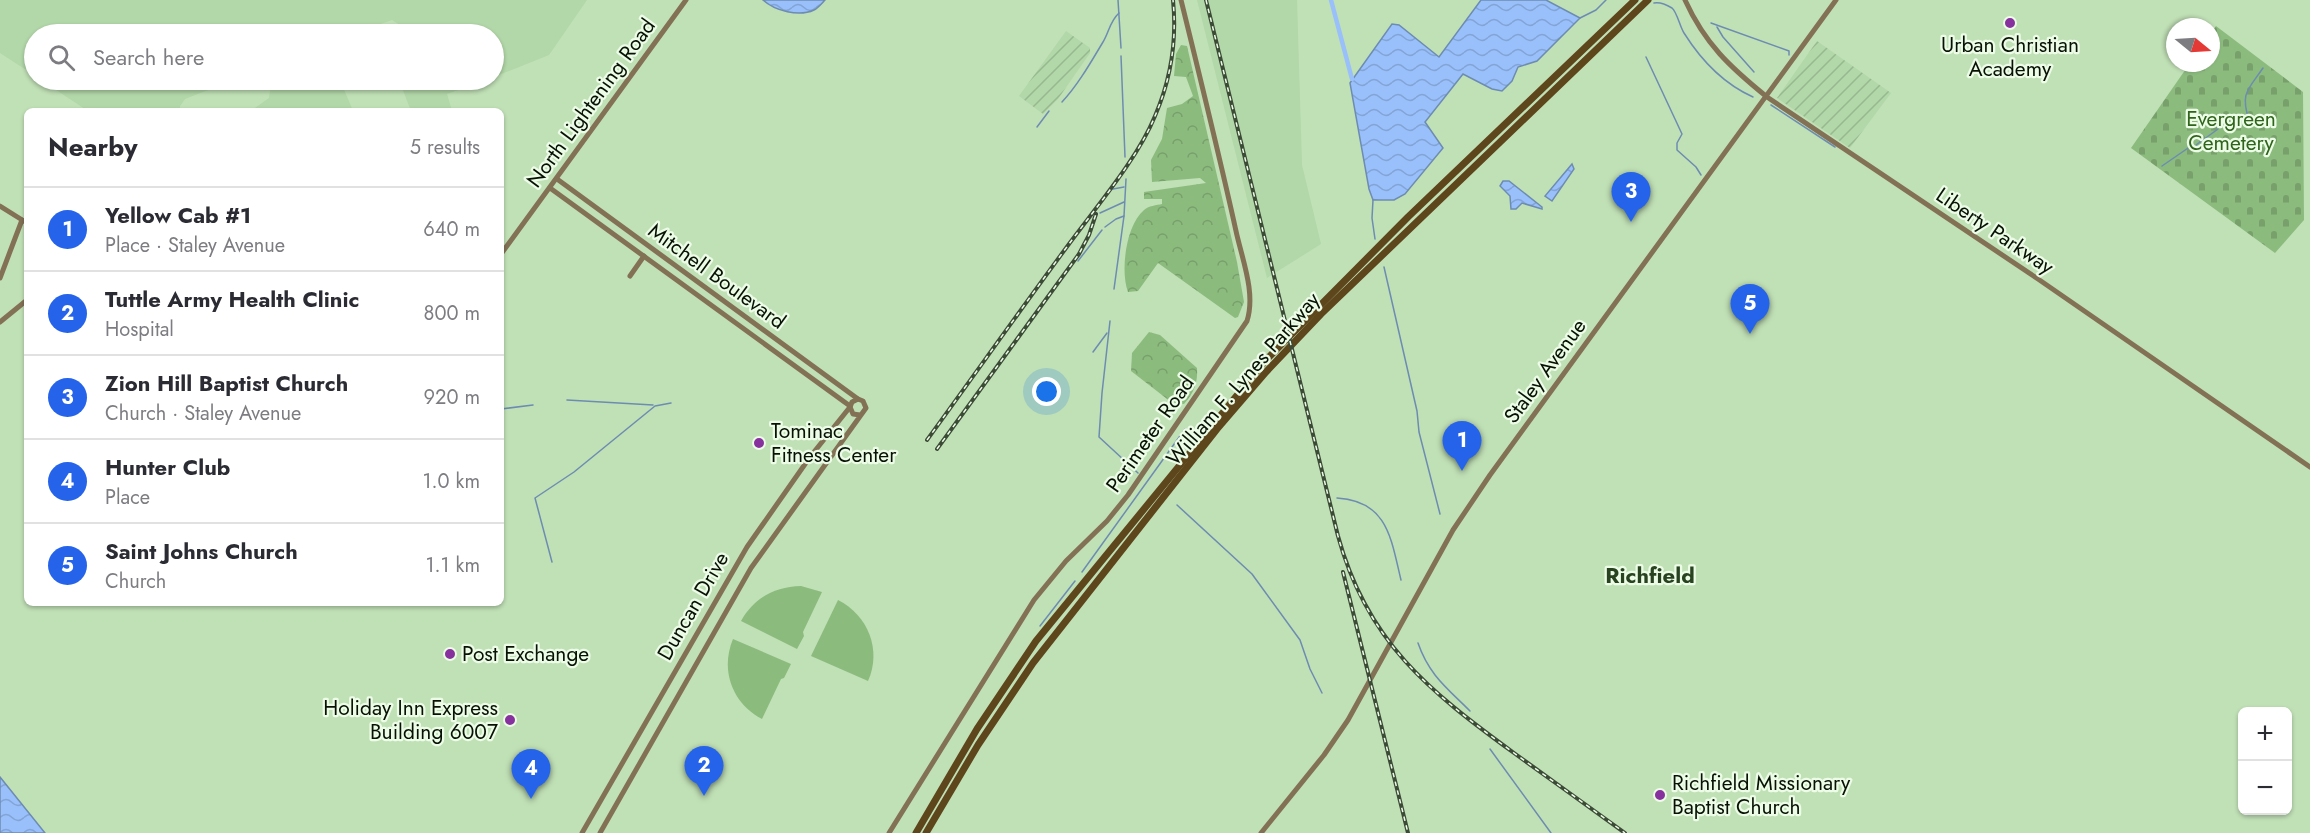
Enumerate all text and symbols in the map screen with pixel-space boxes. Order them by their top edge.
street label: North Lightening Road [519,12,663,194]
marker: Urban Christian Academy [2003,16,2017,30]
north arrow [2166,18,2220,72]
search box [24,24,504,90]
place label: Urban Christian Academy [1941,30,2079,84]
icon: search [45,41,78,74]
text: Search here [93,41,204,73]
park label: Evergreen Cemetery [2186,104,2276,158]
text: Nearby [48,128,137,166]
text: 5 results [410,133,480,162]
pin: 3 [1612,172,1650,222]
street label: Liberty Parkway [1930,180,2061,282]
text: Yellow Cab #1 [105,199,251,231]
text: 1 [62,215,73,244]
text: 640 m [423,215,480,244]
street label: Mitchell Boulevard [642,216,792,336]
text: Place · Staley Avenue [105,231,285,260]
text: Tuttle Army Health Clinic [105,283,359,315]
pin: 5 [1730,284,1770,334]
street label: William F. Lynes Parkway [1159,285,1327,472]
text: 2 [61,299,74,328]
text: 800 m [423,299,480,328]
street label: Staley Avenue [1497,312,1593,430]
text: Hospital [105,315,174,344]
text: Zion Hill Baptist Church [105,367,348,399]
street label: Perimeter Road [1099,370,1201,498]
your location [1032,377,1061,406]
text: 3 [61,383,74,412]
text: 920 m [424,383,480,412]
text: Church · Staley Avenue [105,399,301,428]
place label: Tominac Fitness Center [771,416,897,470]
pin: 1 [1442,422,1482,471]
marker: Tominac Fitness Center [752,436,766,450]
text: Hunter Club [105,451,230,483]
text: 4 [61,467,74,496]
text: 1.0 km [423,467,480,496]
text: Place [105,483,150,512]
text: Saint Johns Church [105,535,298,567]
street label: Duncan Drive [650,546,736,666]
text: 5 [61,551,74,580]
text: 1.1 km [426,551,480,580]
district label: Richfield [1605,559,1695,591]
text: Church [105,567,166,596]
place label: Post Exchange [462,639,589,669]
marker: Post Exchange [443,647,457,661]
place label: Holiday Inn Express Building 6007 [323,693,498,747]
map controls [2238,707,2292,815]
button: + [2238,707,2292,761]
marker: Holiday Inn Express Building 6007 [503,713,517,727]
pin: 2 [684,746,724,796]
pin: 4 [512,750,550,799]
button: − [2238,761,2292,815]
place label: Richfield Missionary Baptist Church [1672,768,1851,822]
marker: Richfield Missionary Baptist Church [1653,788,1667,802]

